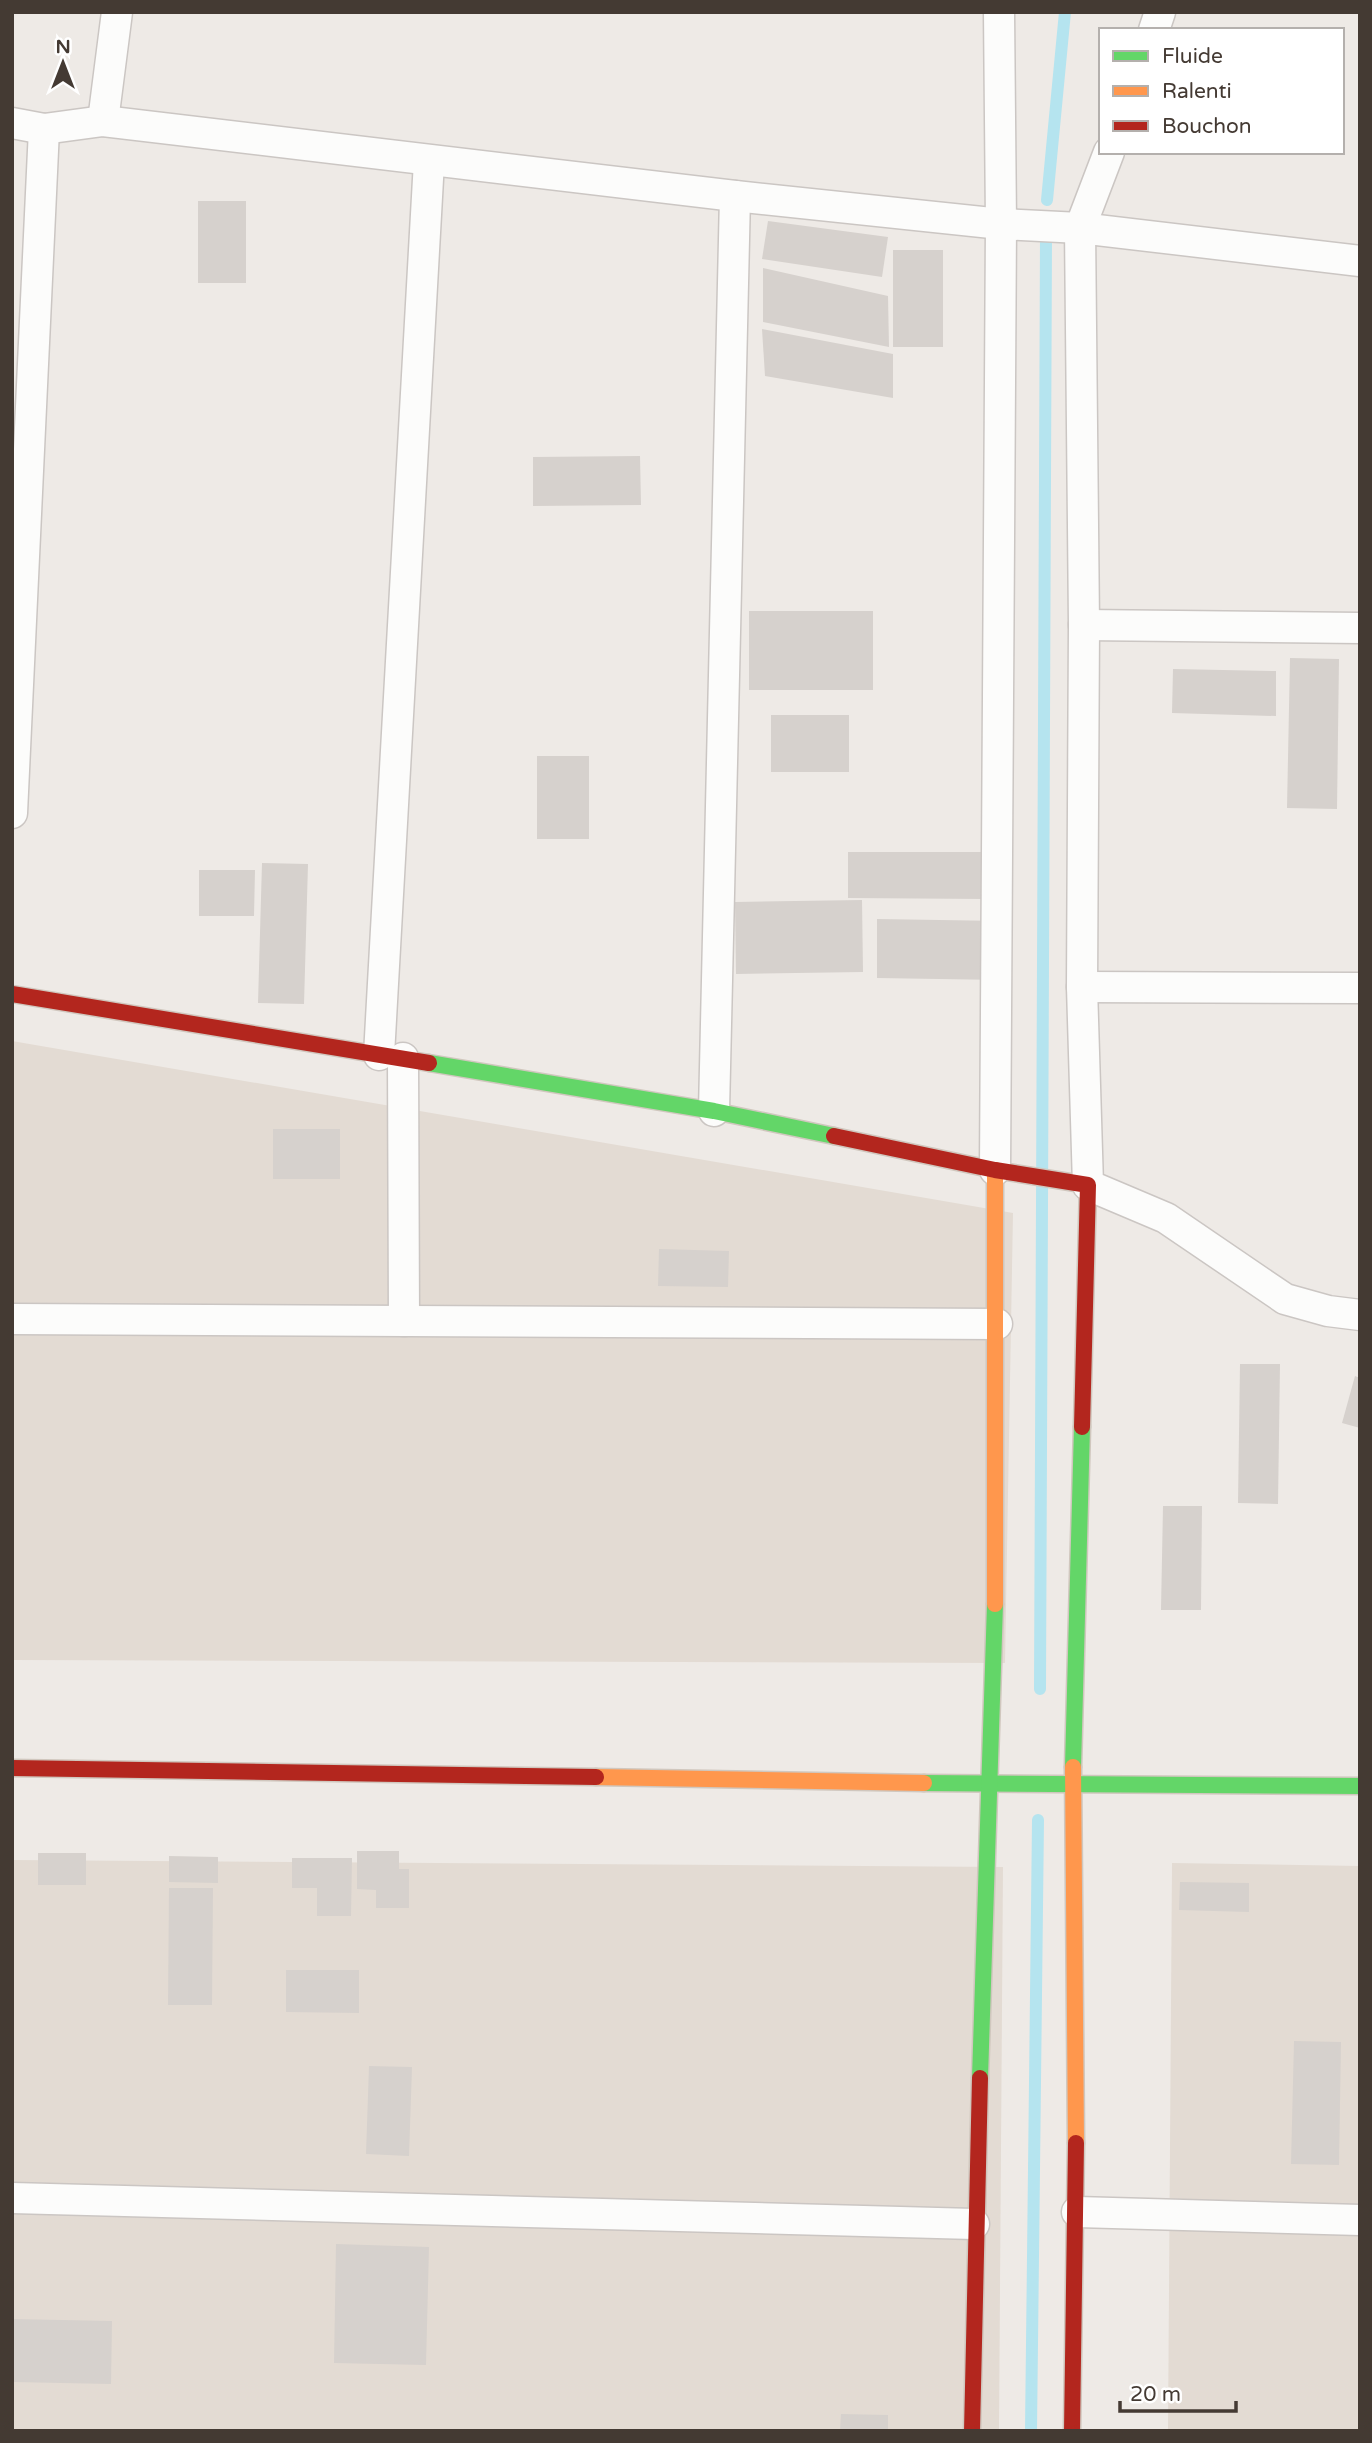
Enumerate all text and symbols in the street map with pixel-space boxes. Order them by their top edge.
north arrow [28,28,98,98]
legend [1099,28,1344,154]
text: N [55,36,71,58]
text: Fluide [1162,44,1223,69]
text: Ralenti [1162,79,1232,104]
text: Bouchon [1162,114,1252,139]
scale bar [1120,2370,1236,2414]
text: 20 m [1130,2382,1181,2407]

